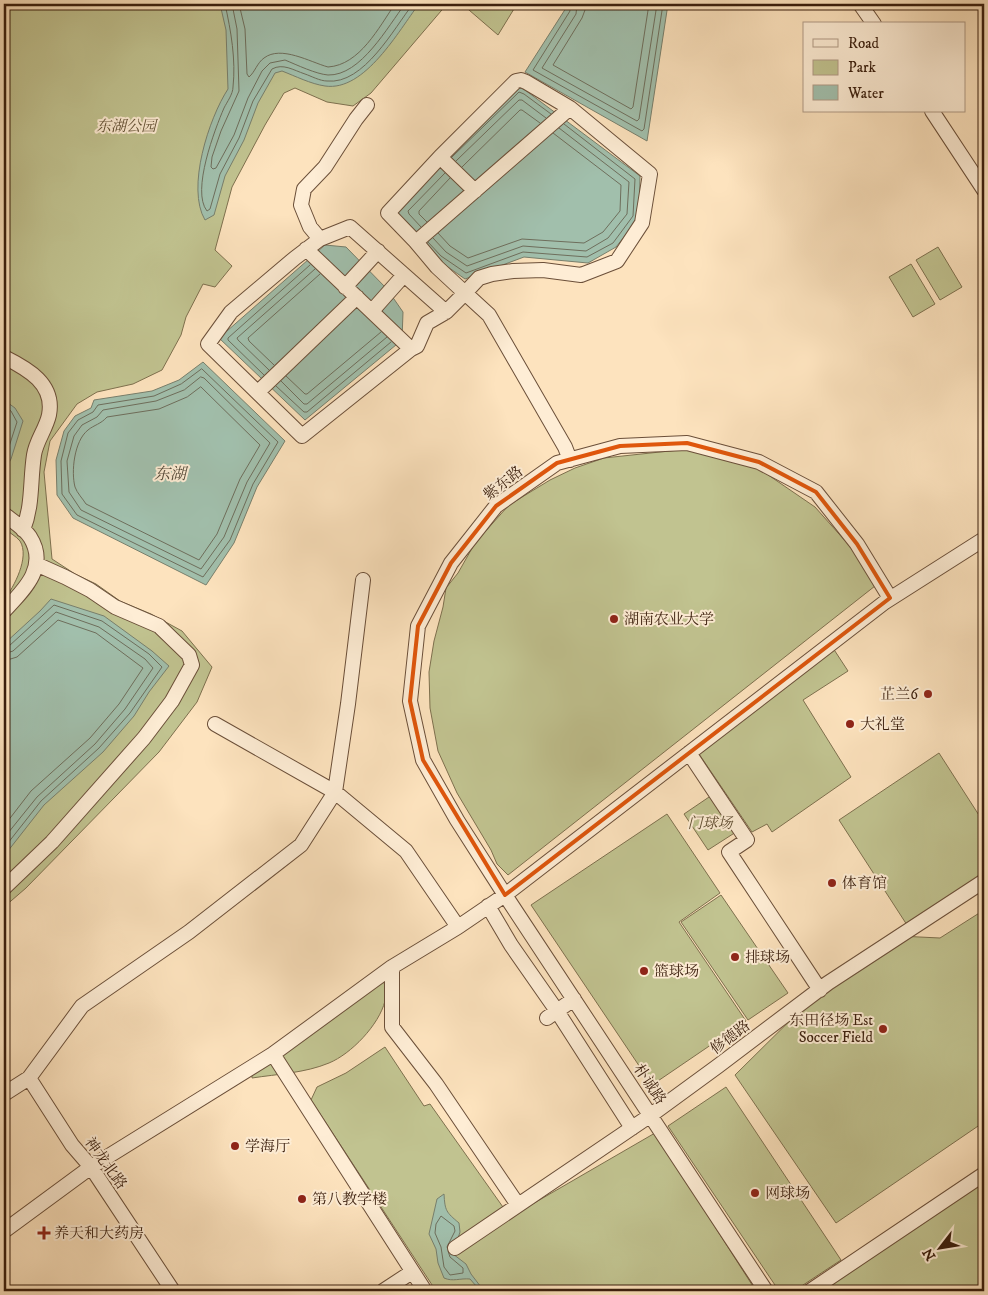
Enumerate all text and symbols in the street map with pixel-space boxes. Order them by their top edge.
legend [803,22,966,112]
text: Road [848,34,880,53]
text: Park [848,58,877,77]
text: Water [847,84,884,103]
park label: 东湖公园 [96,117,158,136]
street label: 紫东路 [480,462,527,505]
water label: 东湖 [154,464,189,484]
place label: 湖南农业大学 [624,610,714,629]
marker: 湖南农业大学 [608,613,620,625]
place label: 芷兰6 [880,685,919,704]
marker: 芷兰6 [922,688,934,700]
place label: 大礼堂 [860,715,905,734]
marker: 大礼堂 [844,718,856,730]
park label: 门球场 [687,814,734,833]
place label: 体育馆 [842,874,887,893]
marker: 体育馆 [826,877,838,889]
place label: 排球场 [745,948,790,967]
marker: 排球场 [729,951,741,963]
place label: 篮球场 [654,962,699,981]
marker: 篮球场 [638,965,650,977]
place label: 东田径场 Est Soccer Field [789,1011,874,1047]
street label: 修德路 [707,1016,754,1059]
marker: 东田径场 Est Soccer Field [877,1023,889,1035]
street label: 朴诚路 [629,1060,670,1108]
street label: 神龙北路 [80,1133,131,1193]
place label: 学海厅 [245,1137,290,1156]
marker: 学海厅 [229,1140,241,1152]
place label: 网球场 [765,1184,810,1203]
marker: 网球场 [749,1187,761,1199]
place label: 第八教学楼 [312,1190,387,1209]
marker: 第八教学楼 [296,1193,308,1205]
north arrow [916,1222,966,1272]
place label: 养天和大药房 [54,1224,144,1243]
marker: 养天和大药房 [38,1227,50,1239]
text: N [919,1244,940,1264]

